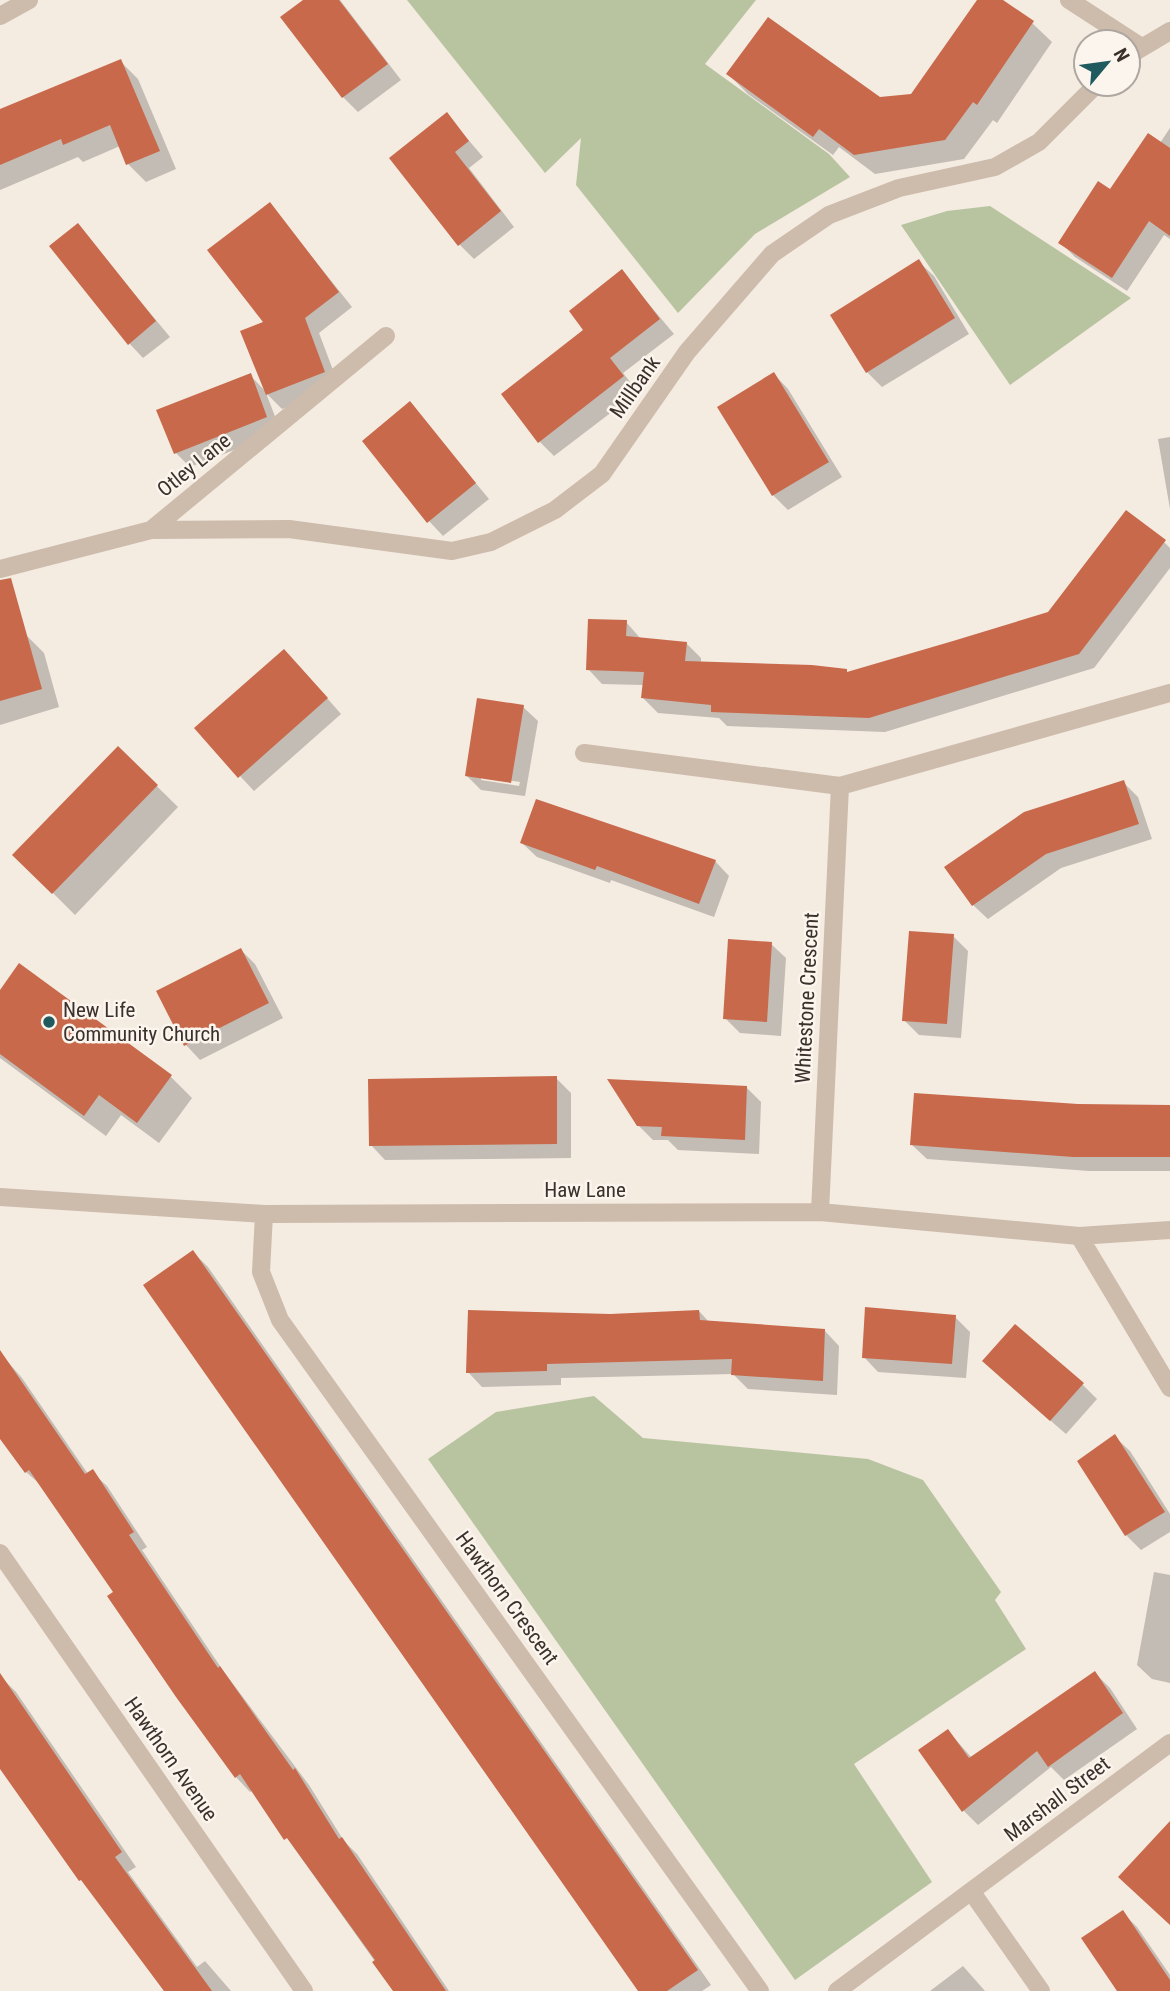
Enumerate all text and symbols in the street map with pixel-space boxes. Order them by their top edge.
north arrow [1072,28,1142,98]
text: N [1109,44,1134,66]
street label: Millbank [605,351,665,423]
street label: Otley Lane [153,428,235,502]
street label: Whitestone Crescent [791,912,823,1084]
place label: New Life Community Church [63,998,220,1046]
marker: New Life Community Church [41,1014,57,1030]
street label: Haw Lane [544,1178,626,1202]
street label: Hawthorn Crescent [451,1527,563,1669]
street label: Hawthorn Avenue [119,1693,223,1826]
street label: Marshall Street [1000,1752,1114,1846]

